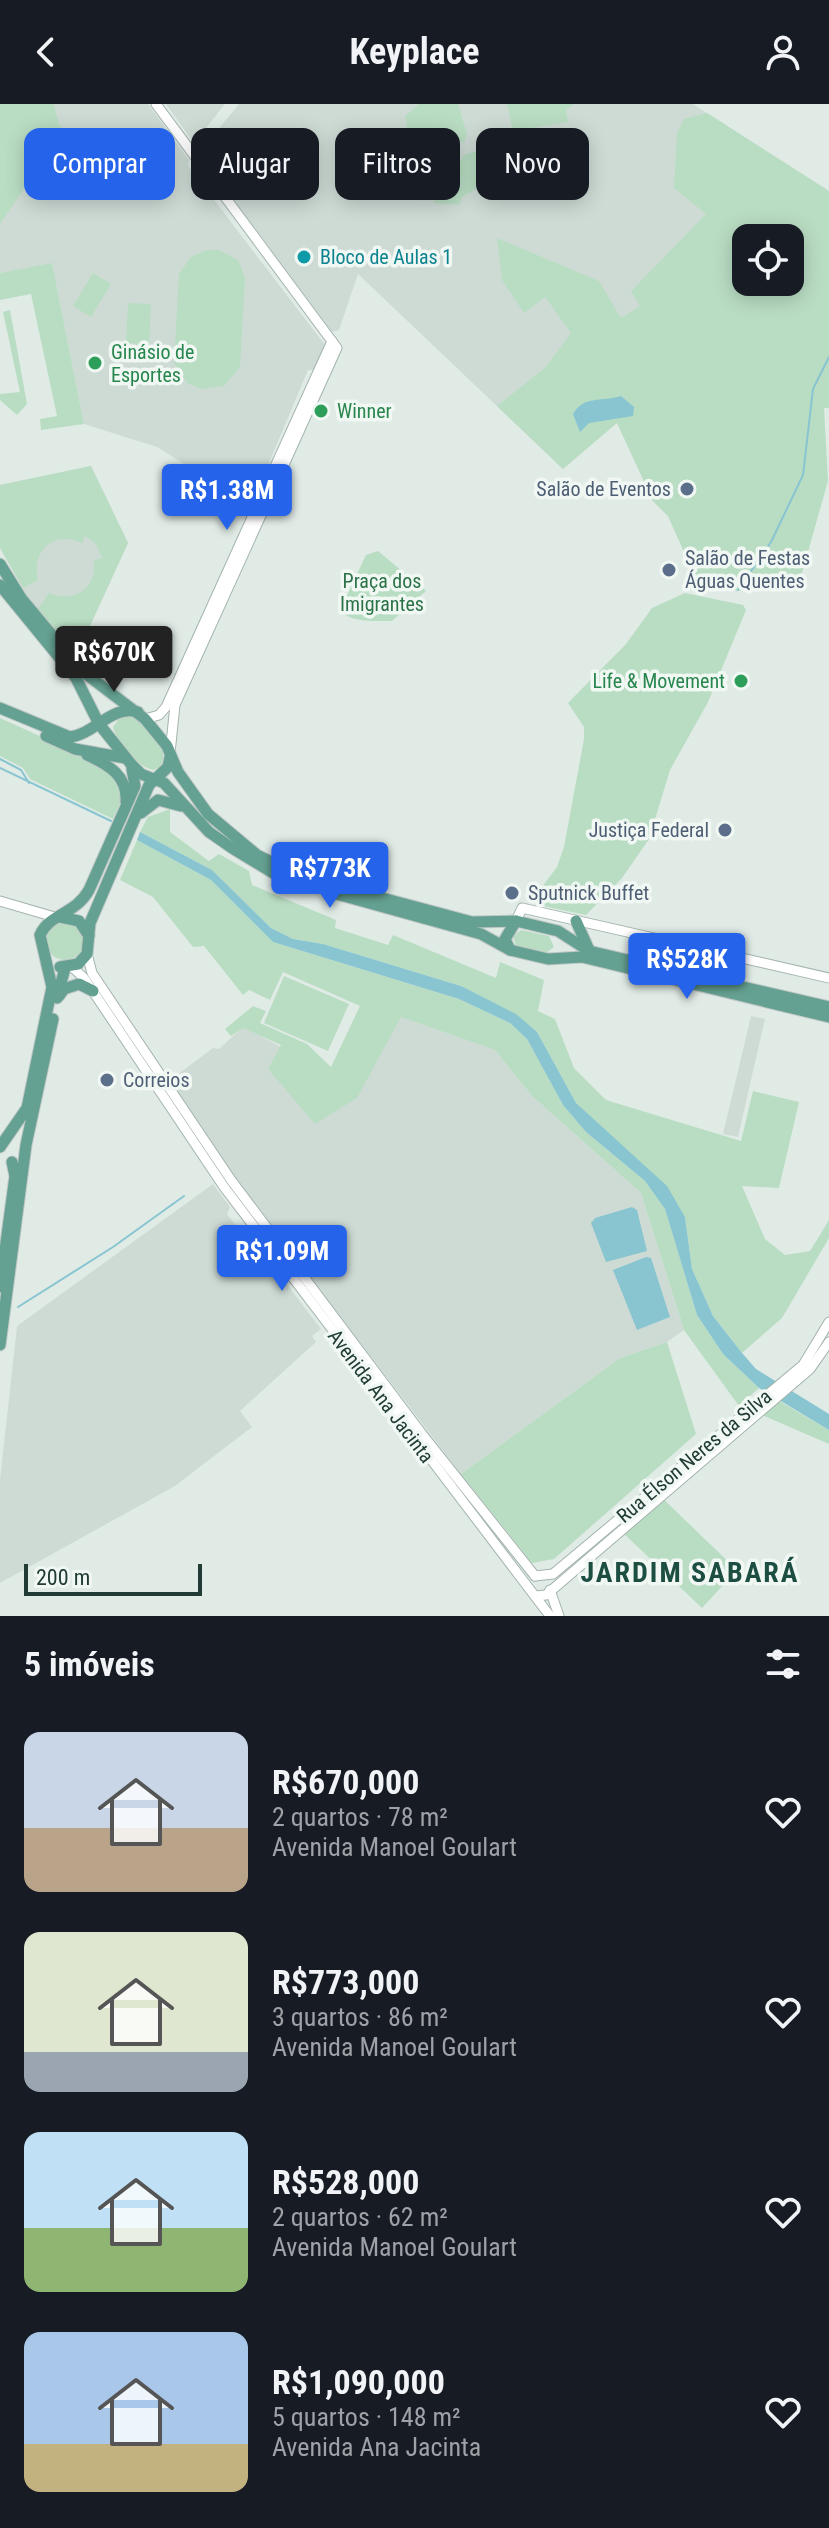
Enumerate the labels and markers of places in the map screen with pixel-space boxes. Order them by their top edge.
place label: Bloco de Aulas 1 [320,245,452,269]
marker: Bloco de Aulas 1 [295,248,313,266]
place label: Ginásio de Esportes [111,340,194,387]
marker: Ginásio de Esportes [86,354,104,372]
place label: Winner [337,399,392,423]
marker: Winner [312,402,330,420]
pin: R$1.38M [153,464,301,532]
place label: Salão de Eventos [536,477,671,501]
marker: Salão de Eventos [678,480,696,498]
place label: Salão de Festas Águas Quentes [685,546,810,593]
marker: Salão de Festas Águas Quentes [660,561,678,579]
pin: R$670K [49,626,179,694]
place label: Life & Movement [593,669,725,693]
marker: Life & Movement [732,672,750,690]
place label: Justiça Federal [589,818,709,842]
marker: Justiça Federal [716,821,734,839]
pin: R$773K [265,842,395,910]
place label: Sputnick Buffet [528,881,649,905]
marker: Sputnick Buffet [503,884,521,902]
pin: R$528K [622,933,752,1001]
place label: Correios [123,1068,190,1092]
marker: Correios [98,1071,116,1089]
pin: R$1.09M [208,1225,356,1293]

